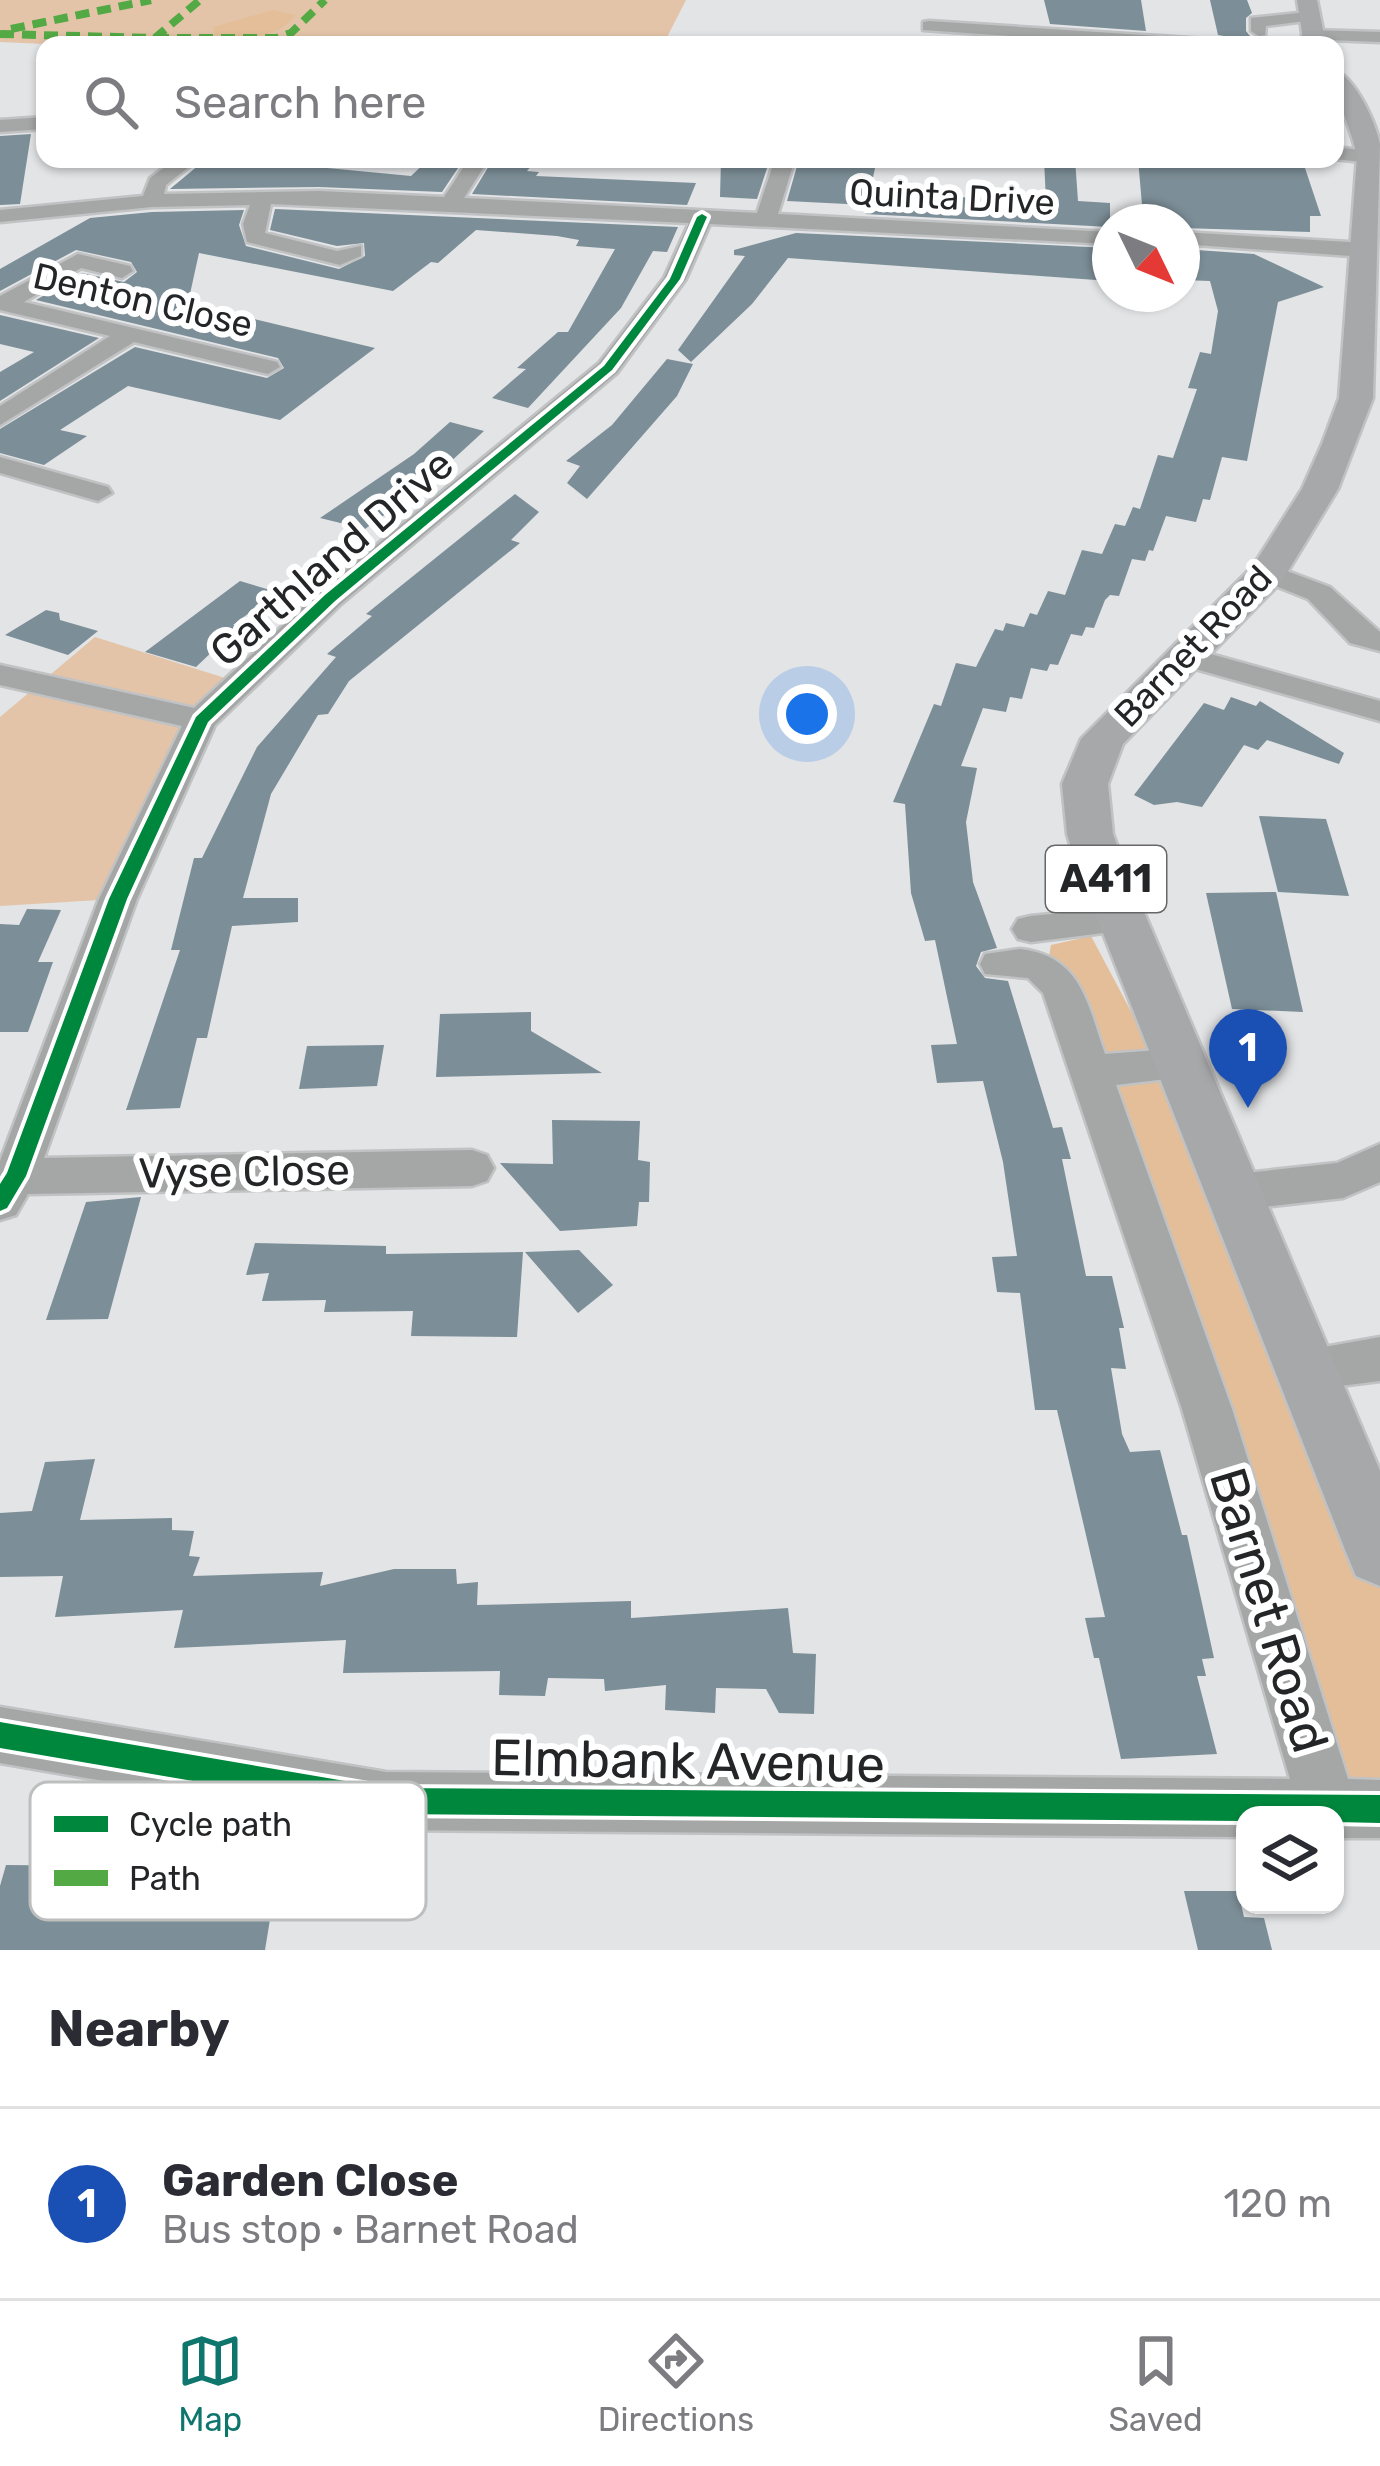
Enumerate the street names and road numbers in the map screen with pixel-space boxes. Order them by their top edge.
street label: Quinta Drive [848,170,1056,224]
street label: Denton Close [29,254,257,346]
street label: Garthland Drive [201,439,463,677]
street label: Barnet Road [1105,556,1281,736]
road number: A411 [1046,846,1166,912]
street label: Vyse Close [138,1145,350,1199]
street label: Barnet Road [1197,1460,1341,1760]
street label: Elmbank Avenue [491,1727,885,1795]

